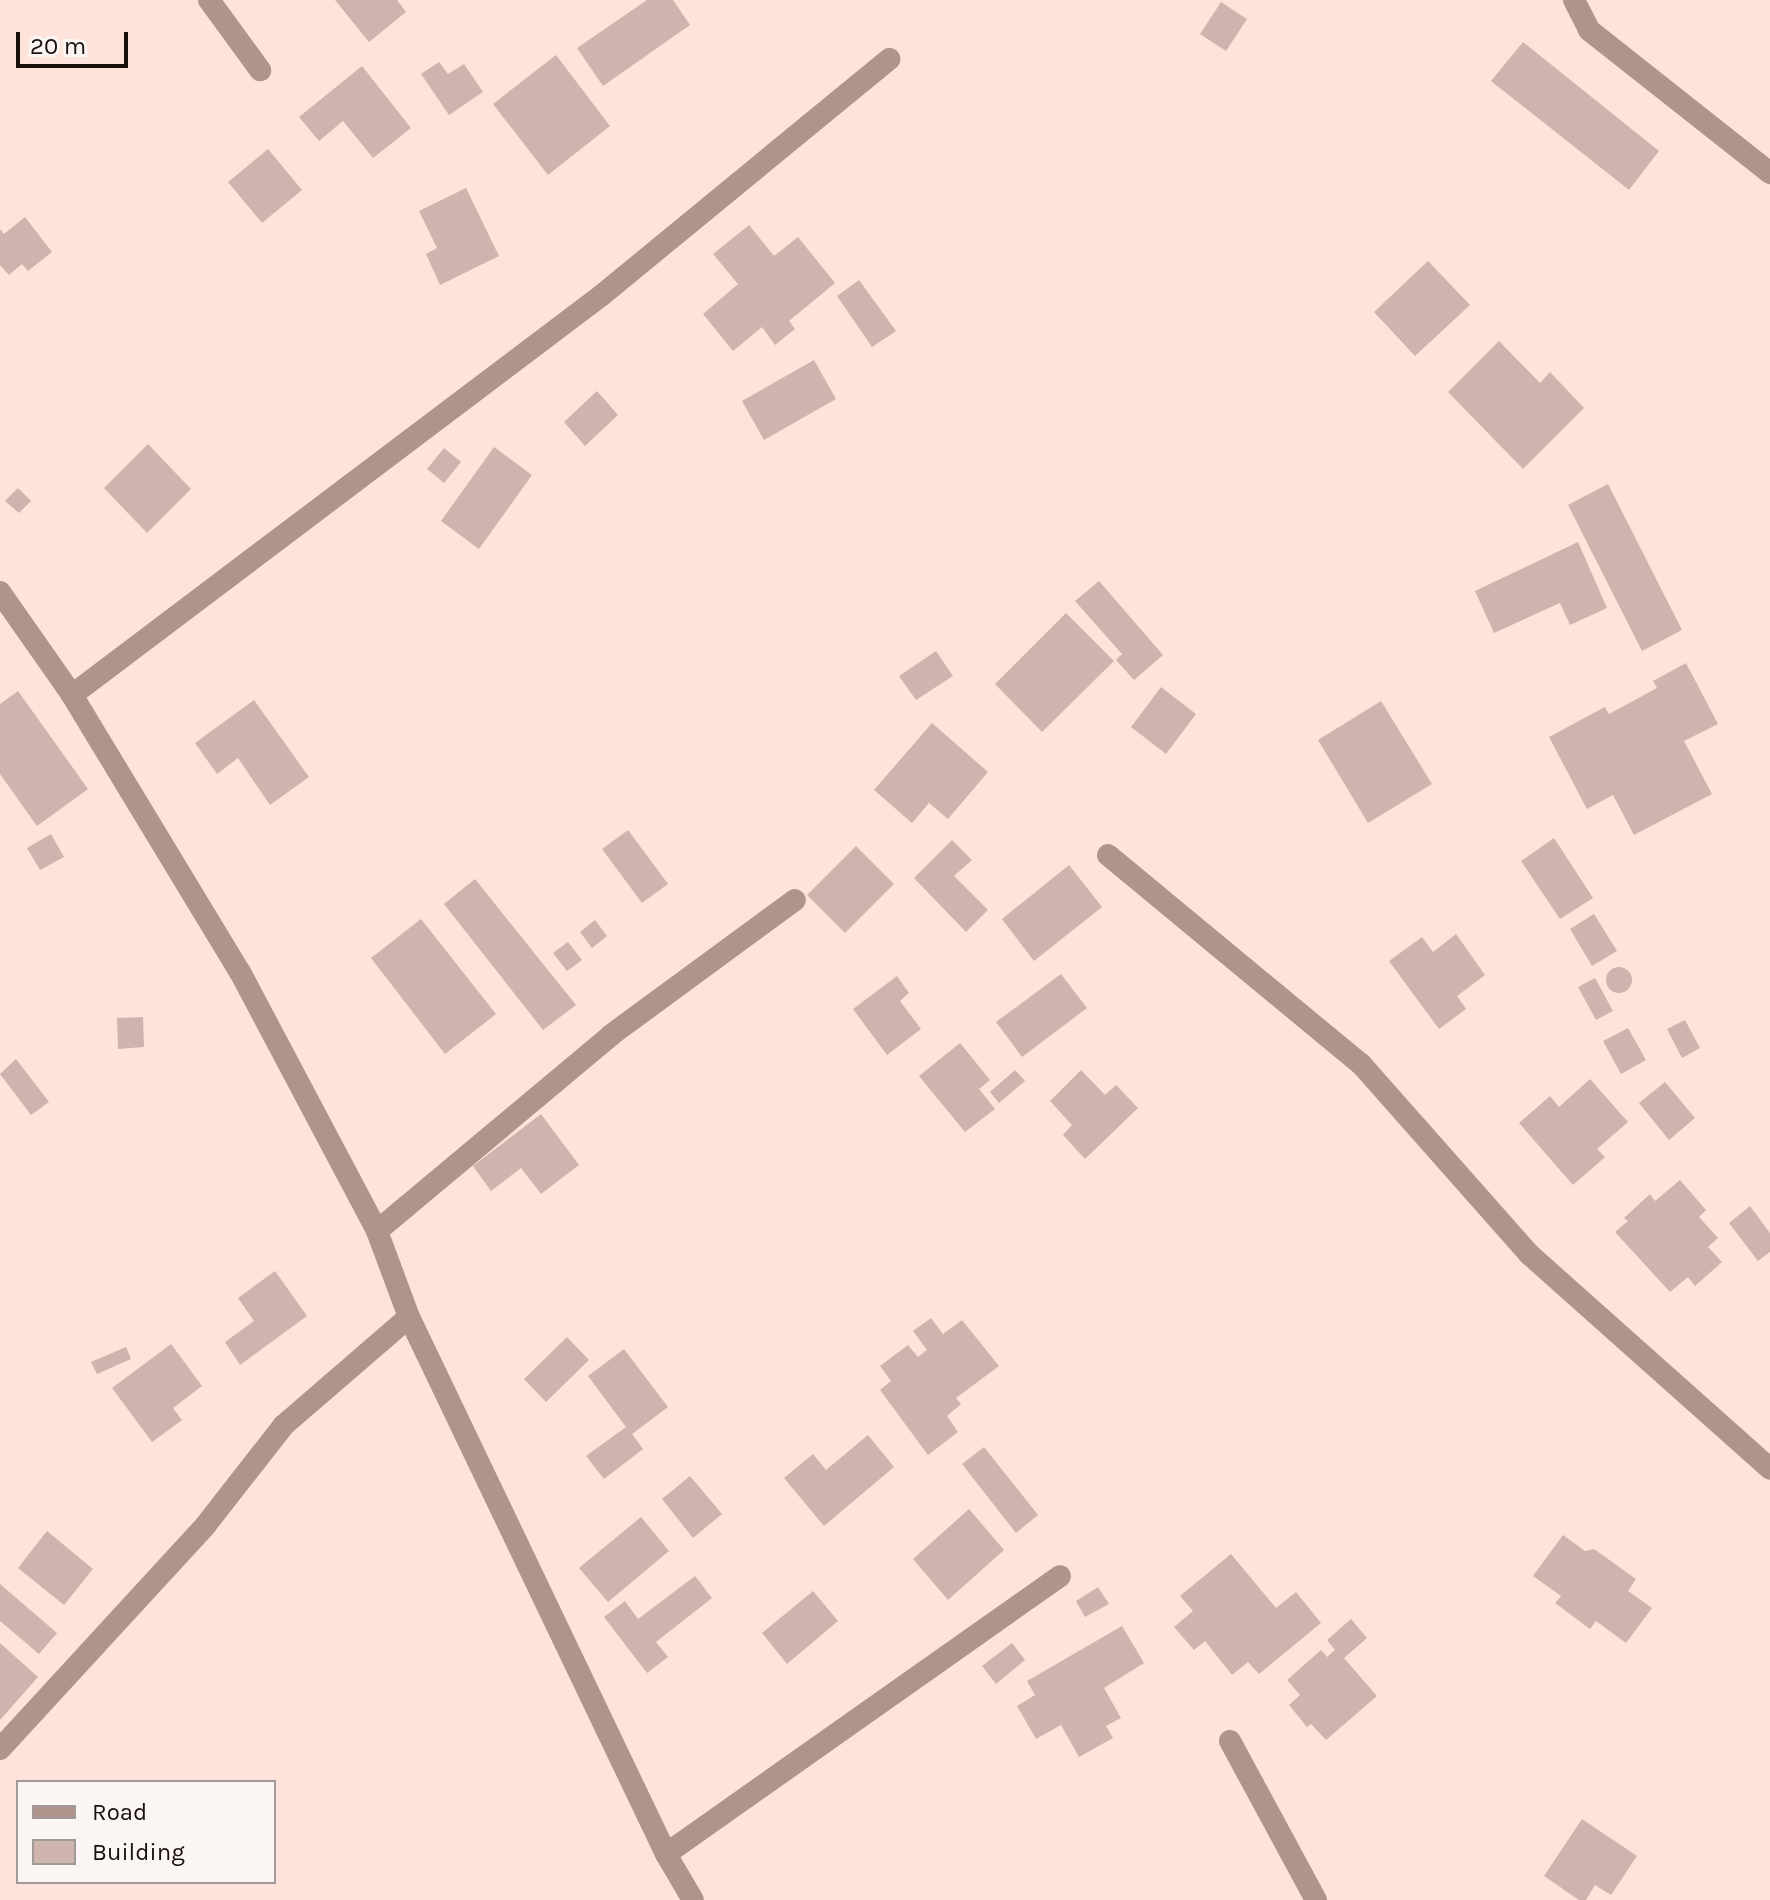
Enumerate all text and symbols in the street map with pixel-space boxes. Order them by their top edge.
scale bar [20,16,132,66]
text: 20 m [30,32,86,60]
legend [16,1780,276,1884]
text: Road [92,1798,147,1826]
text: Building [92,1838,185,1866]

